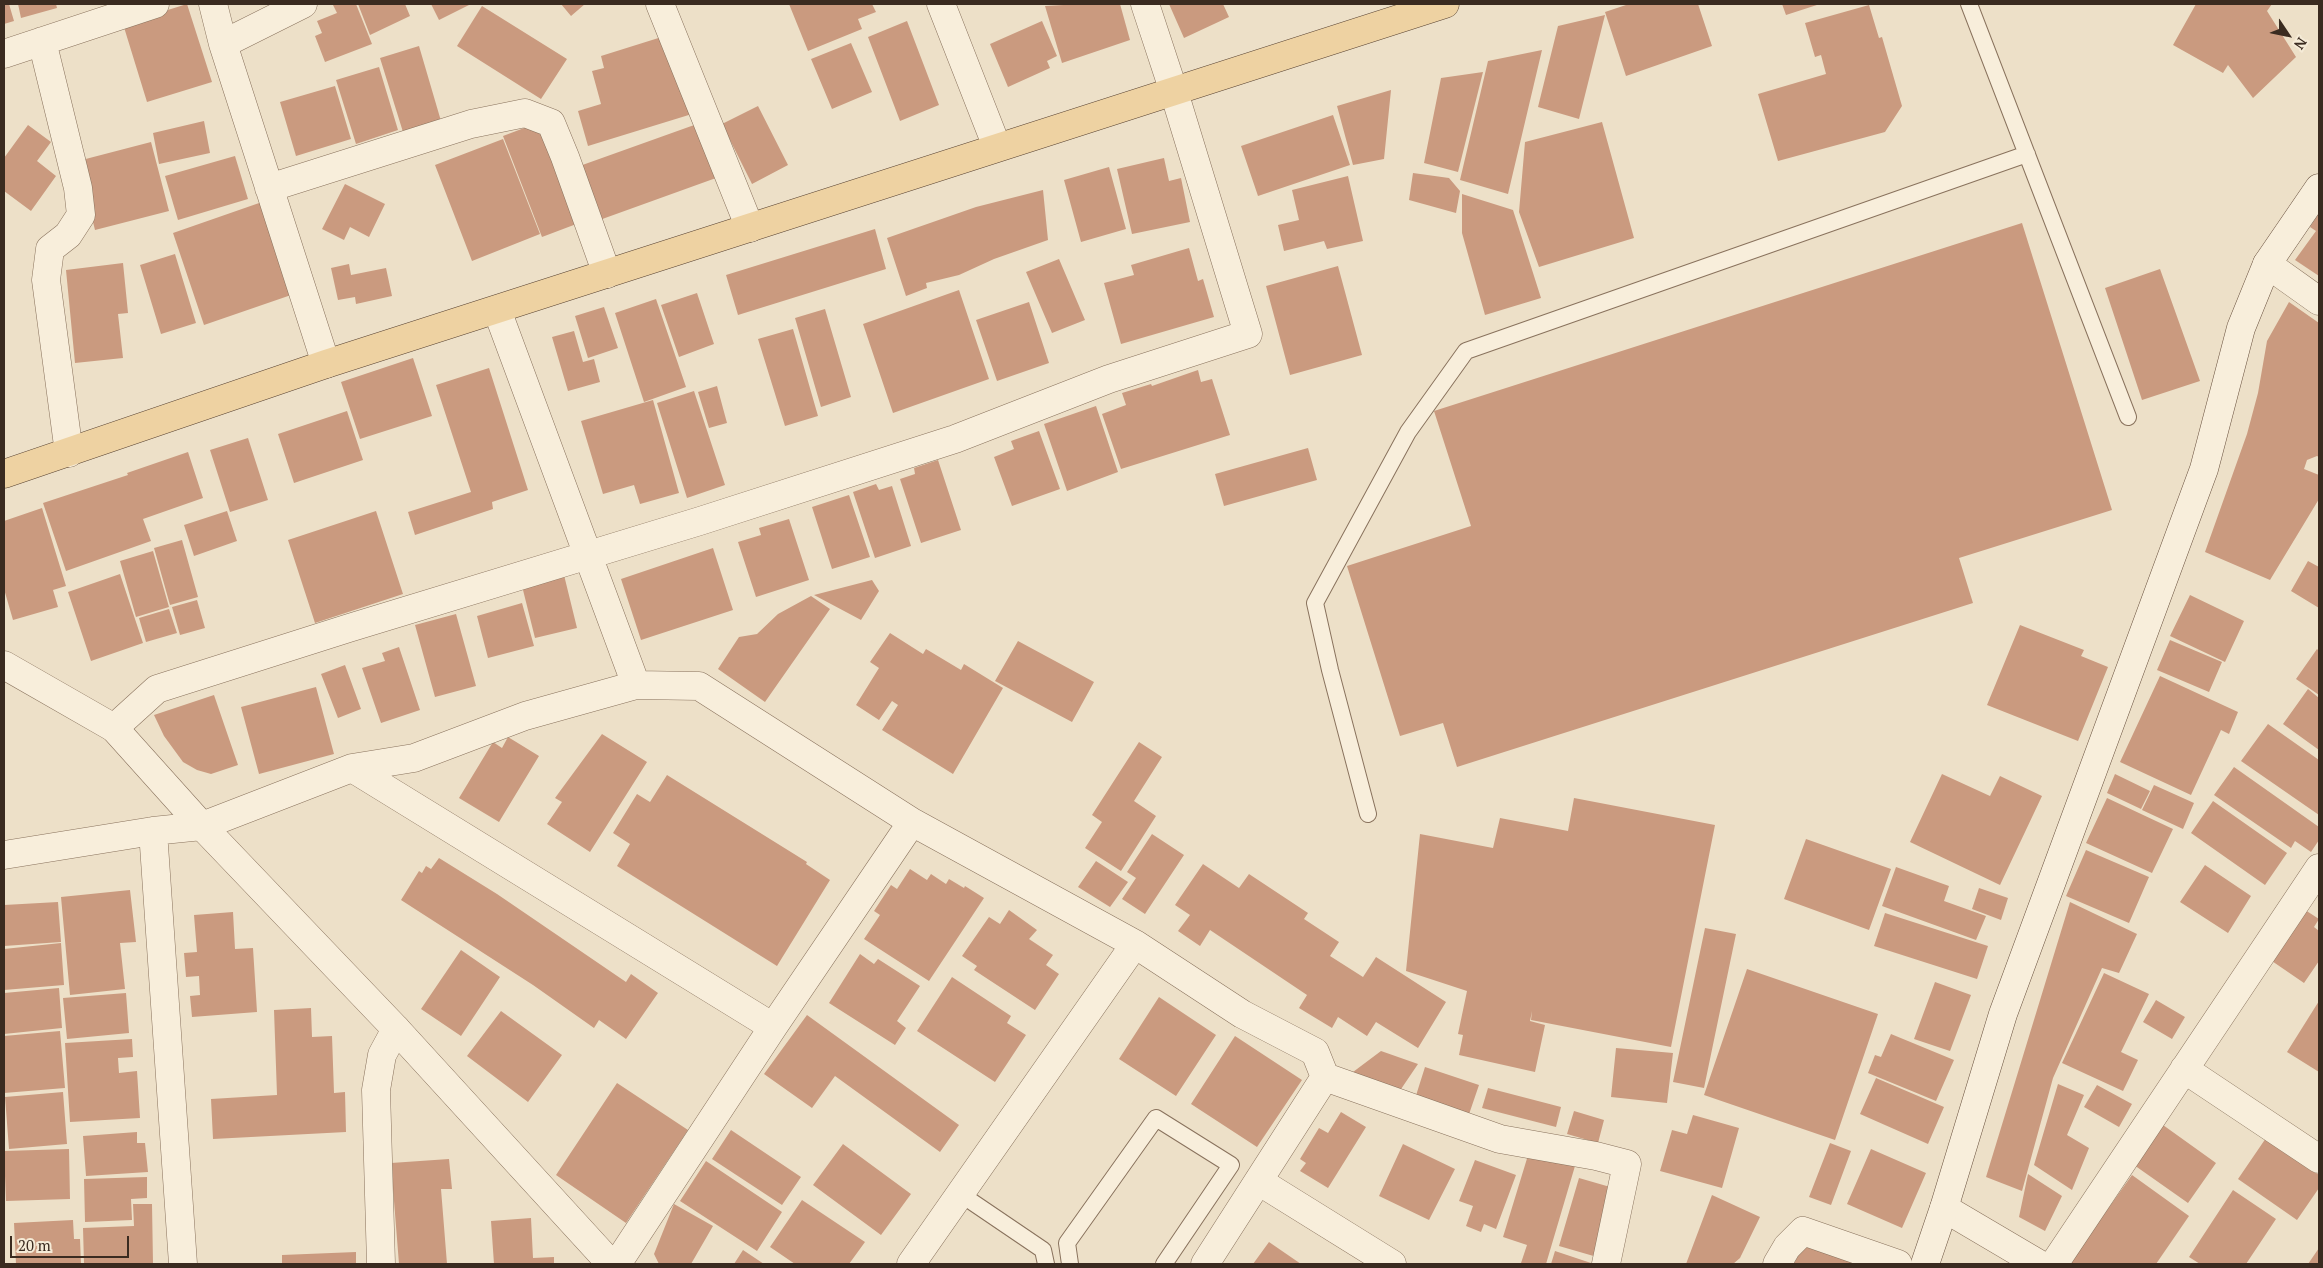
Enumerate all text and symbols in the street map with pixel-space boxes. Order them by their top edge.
north arrow [2263,10,2313,60]
text: N [2290,34,2312,53]
scale bar [12,1226,131,1258]
text: 20 m [18,1235,51,1255]

